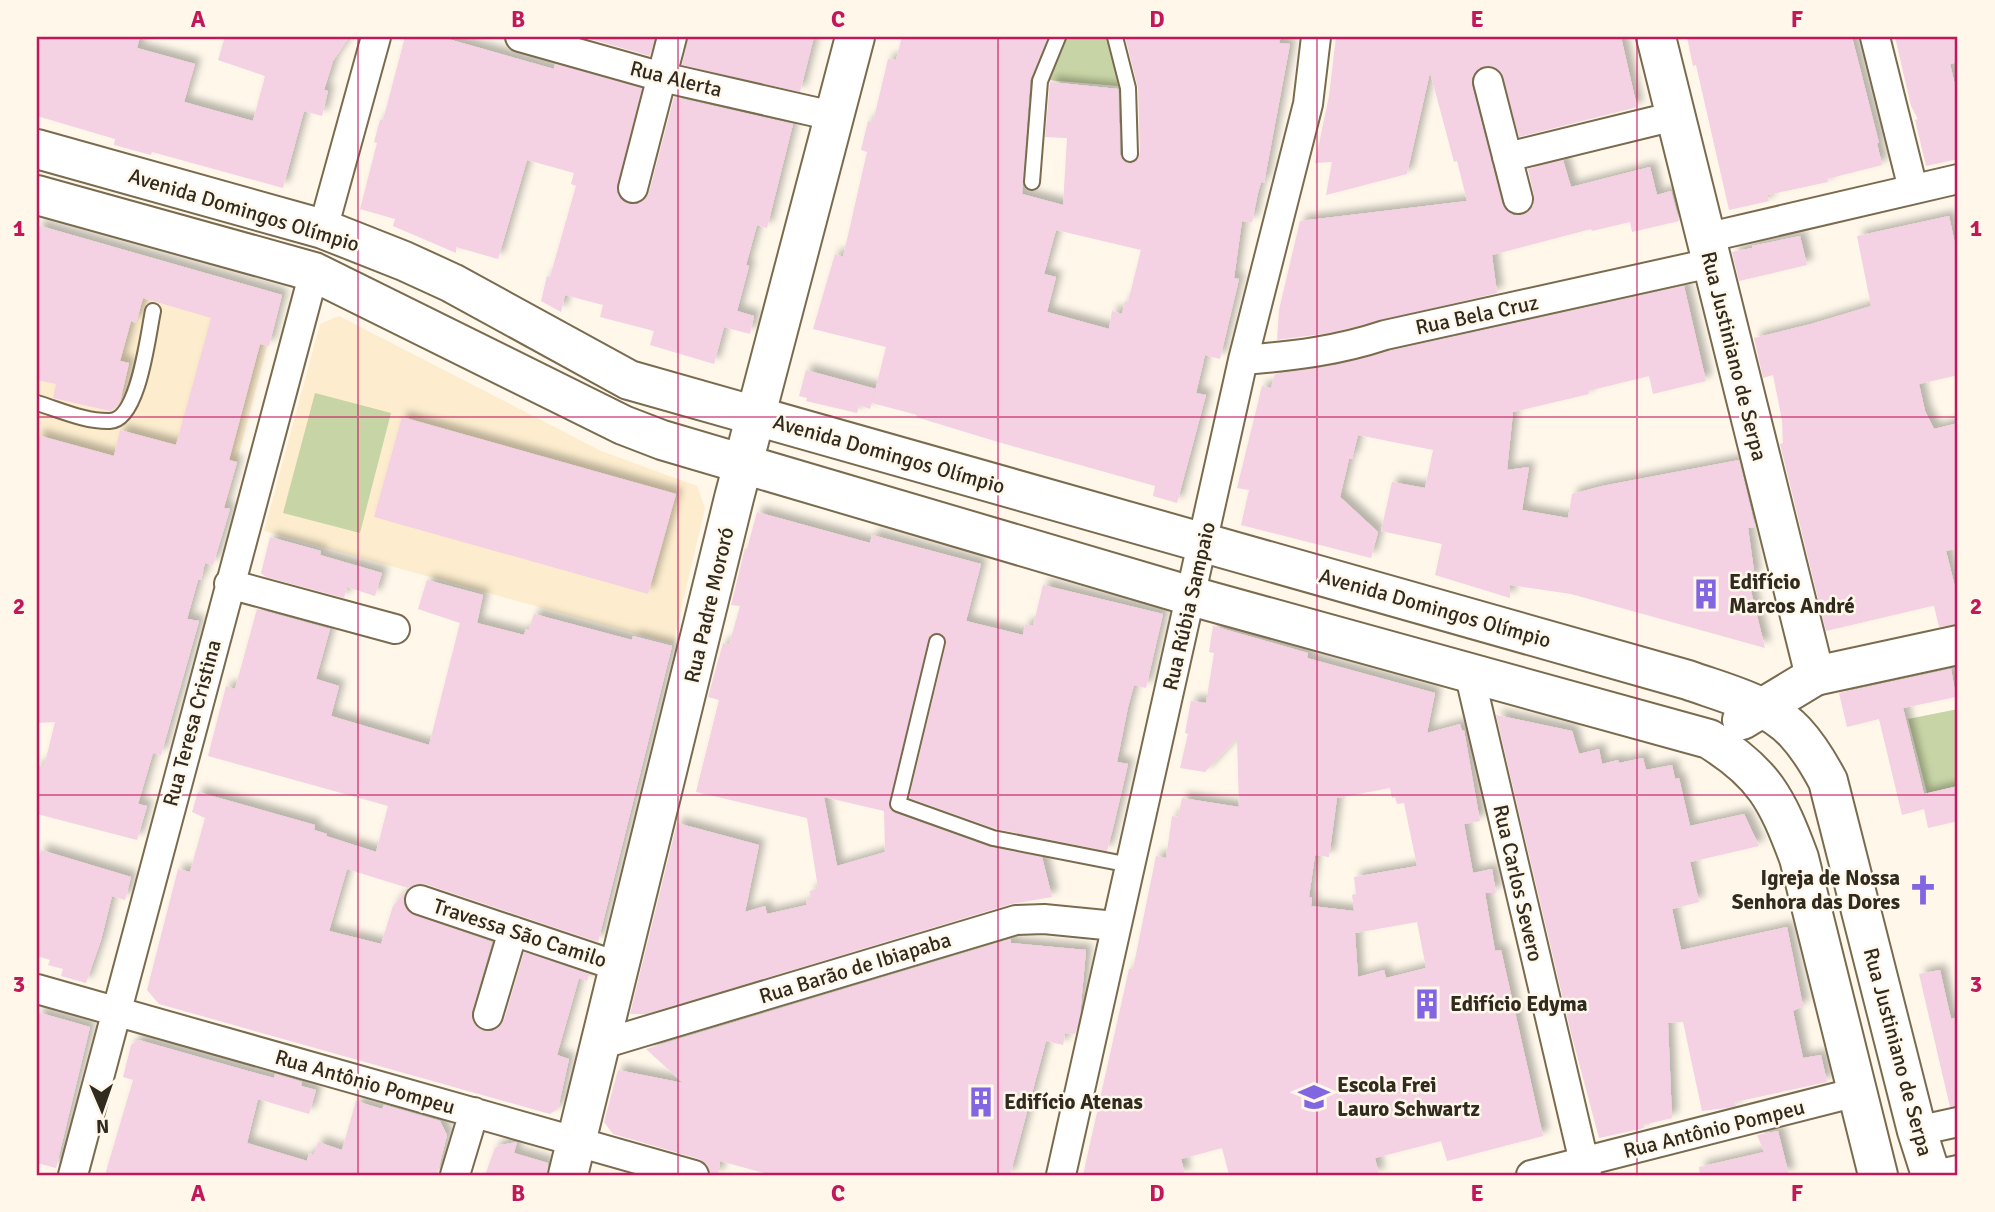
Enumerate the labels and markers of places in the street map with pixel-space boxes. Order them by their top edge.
place label: Edifício Marcos André [1729,569,1855,619]
building icon: Edifício Marcos André [1689,577,1723,611]
place label: Igreja de Nossa Senhora das Dores [1732,865,1900,915]
church icon: Igreja de Nossa Senhora das Dores [1906,873,1940,907]
building icon: Edifício Edyma [1410,987,1444,1021]
place label: Edifício Edyma [1450,991,1588,1017]
place label: Escola Frei Lauro Schwartz [1337,1072,1480,1122]
school or university icon: Escola Frei Lauro Schwartz [1297,1080,1331,1114]
building icon: Edifício Atenas [964,1085,998,1119]
place label: Edifício Atenas [1004,1089,1143,1115]

